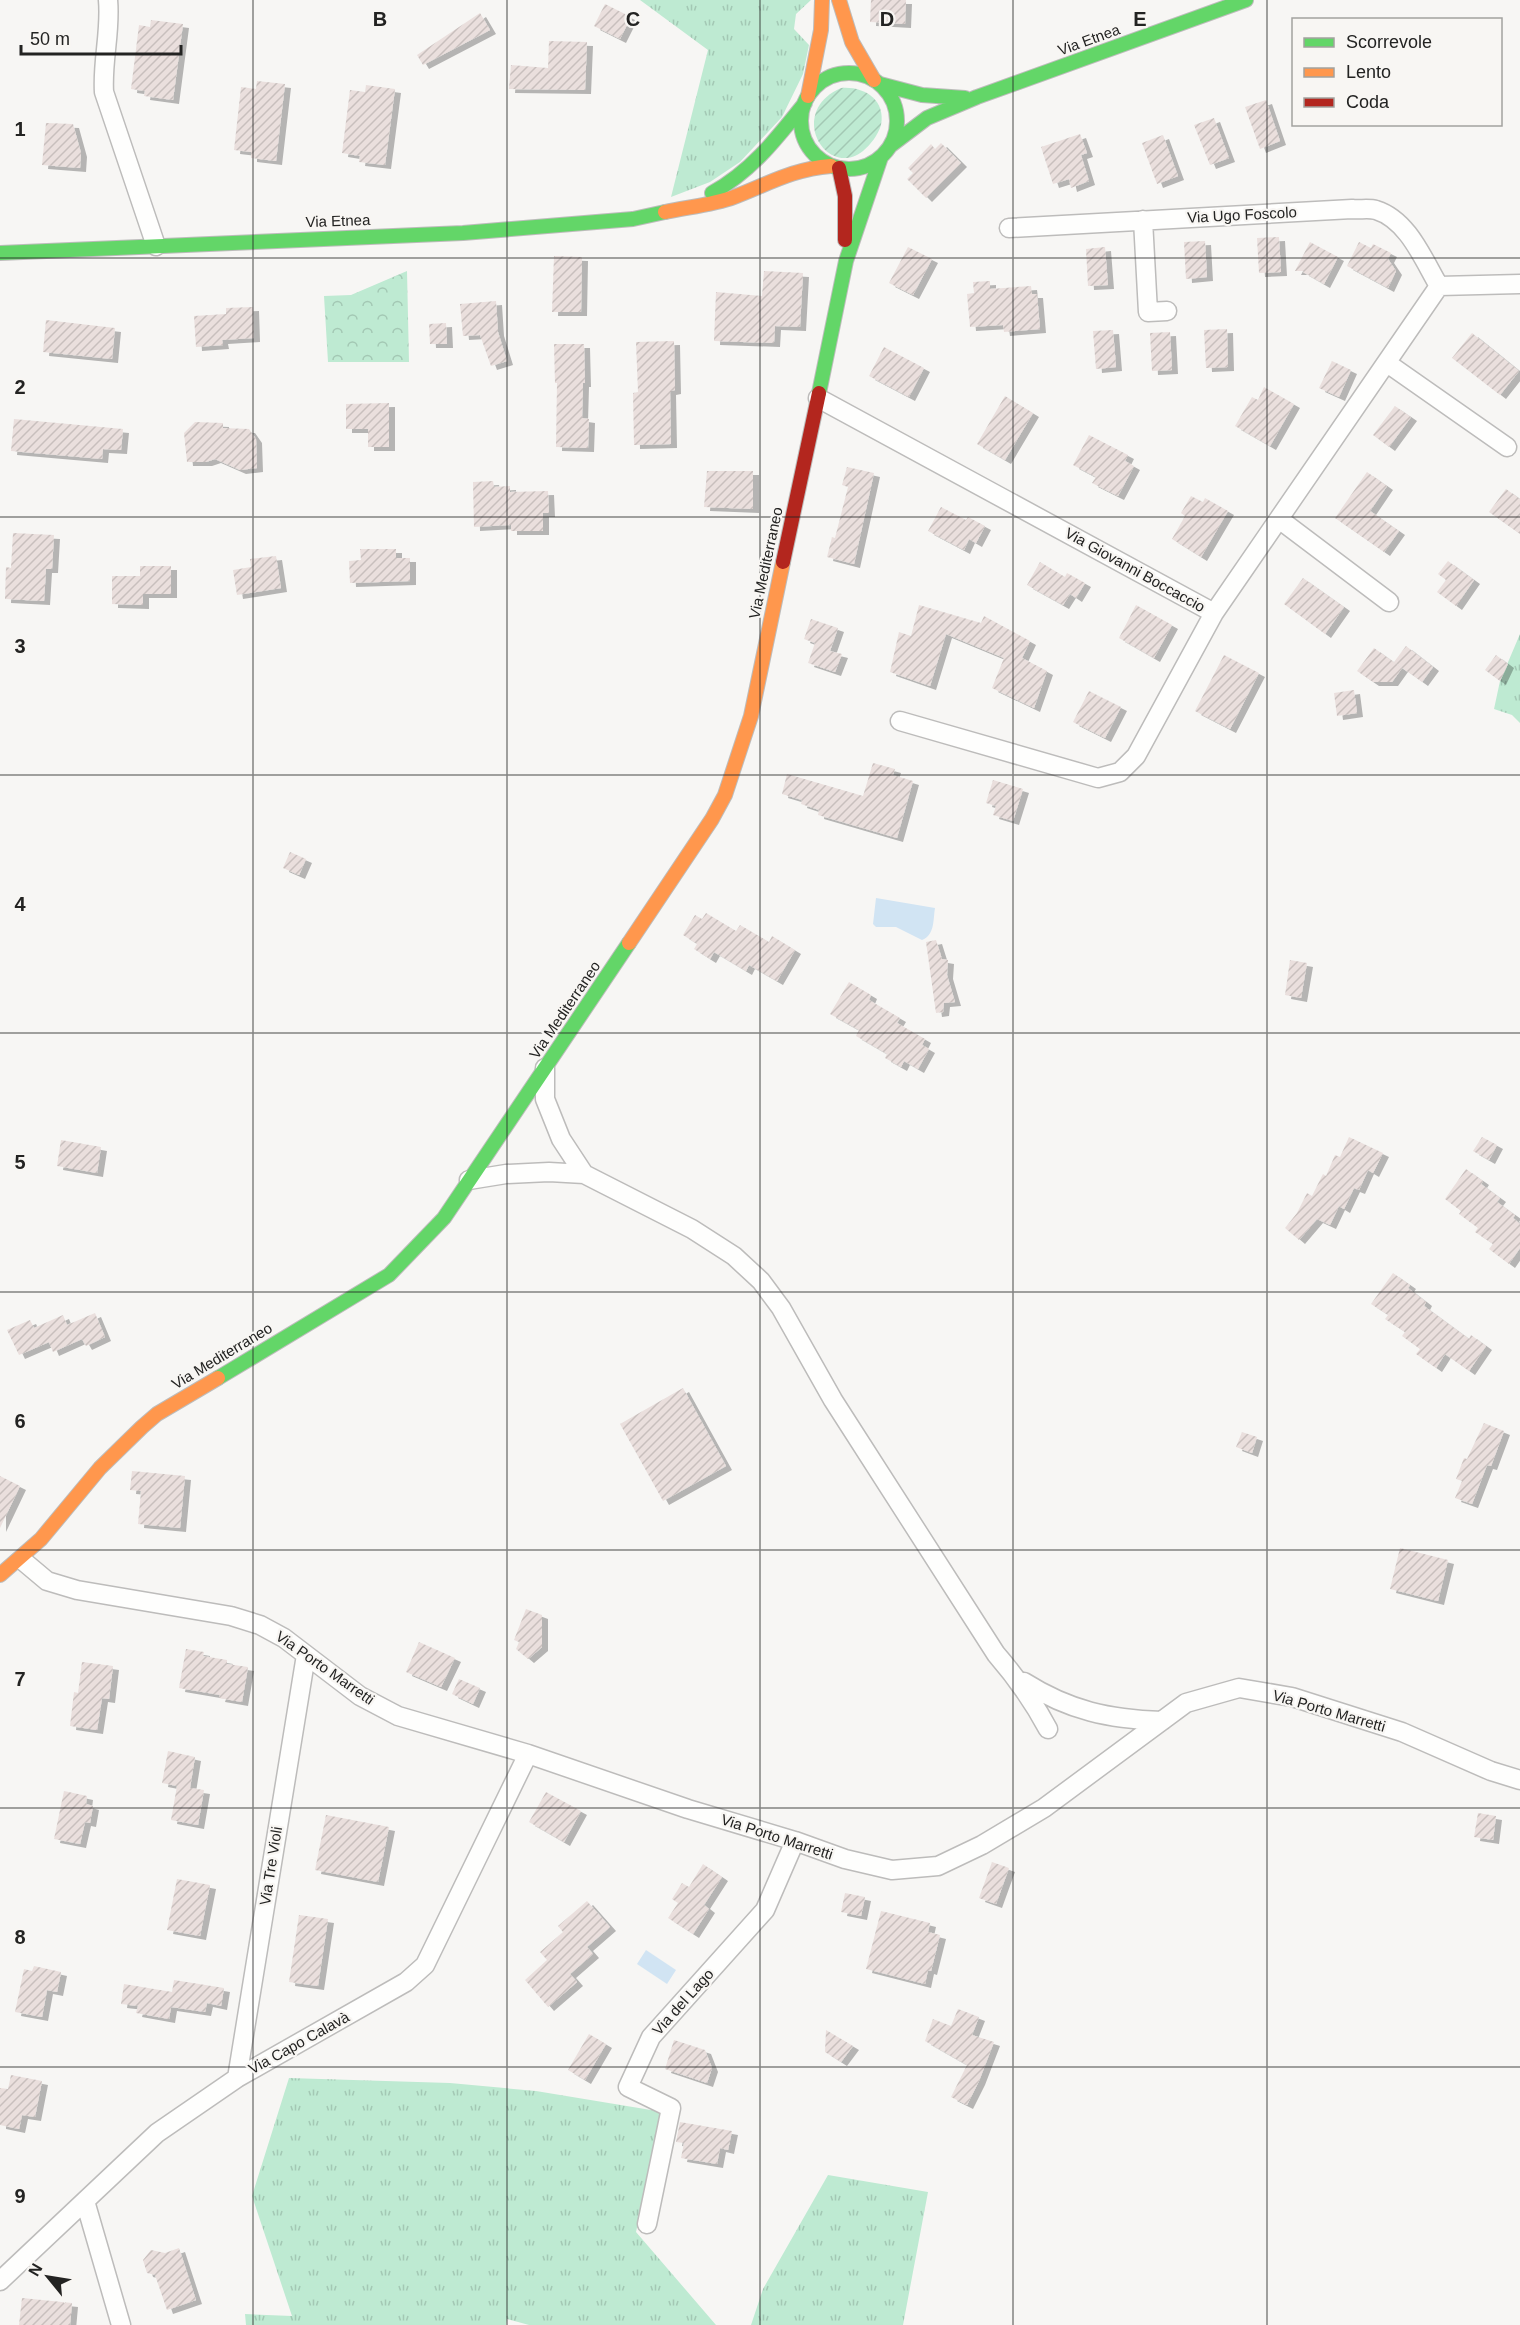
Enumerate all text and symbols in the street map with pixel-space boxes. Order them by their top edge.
text: B [373,8,387,30]
text: C [626,8,640,30]
text: D [880,8,894,30]
text: E [1133,8,1147,30]
scale bar [21,18,182,56]
legend [1292,18,1502,126]
street label: Via Etnea [1055,20,1123,59]
text: 50 m [30,29,70,49]
text: Scorrevole [1346,32,1432,52]
text: Lento [1346,62,1391,82]
text: Coda [1346,92,1390,112]
text: 1 [14,118,26,140]
street label: Via Ugo Foscolo [1187,203,1297,226]
street label: Via Etnea [305,211,371,230]
text: 2 [14,376,26,398]
street label: Via Mediterraneo [745,505,786,620]
street label: Via Giovanni Boccaccio [1062,524,1208,615]
text: 3 [14,635,26,657]
text: 4 [14,893,26,915]
street label: Via Mediterraneo [526,958,603,1062]
text: 5 [14,1151,26,1173]
street label: Via Mediterraneo [169,1319,275,1392]
text: 6 [14,1410,26,1432]
street label: Via Porto Marretti [273,1627,378,1708]
text: 7 [14,1668,26,1690]
street label: Via Porto Marretti [1271,1686,1387,1735]
street label: Via Porto Marretti [719,1810,835,1863]
street label: Via Tre Violi [256,1825,285,1907]
text: 8 [14,1926,26,1948]
street label: Via del Lago [648,1965,717,2038]
street label: Via Capo Calavà [246,2008,353,2077]
text: 9 [14,2185,26,2207]
north arrow [18,2247,78,2307]
text: N [25,2260,46,2279]

